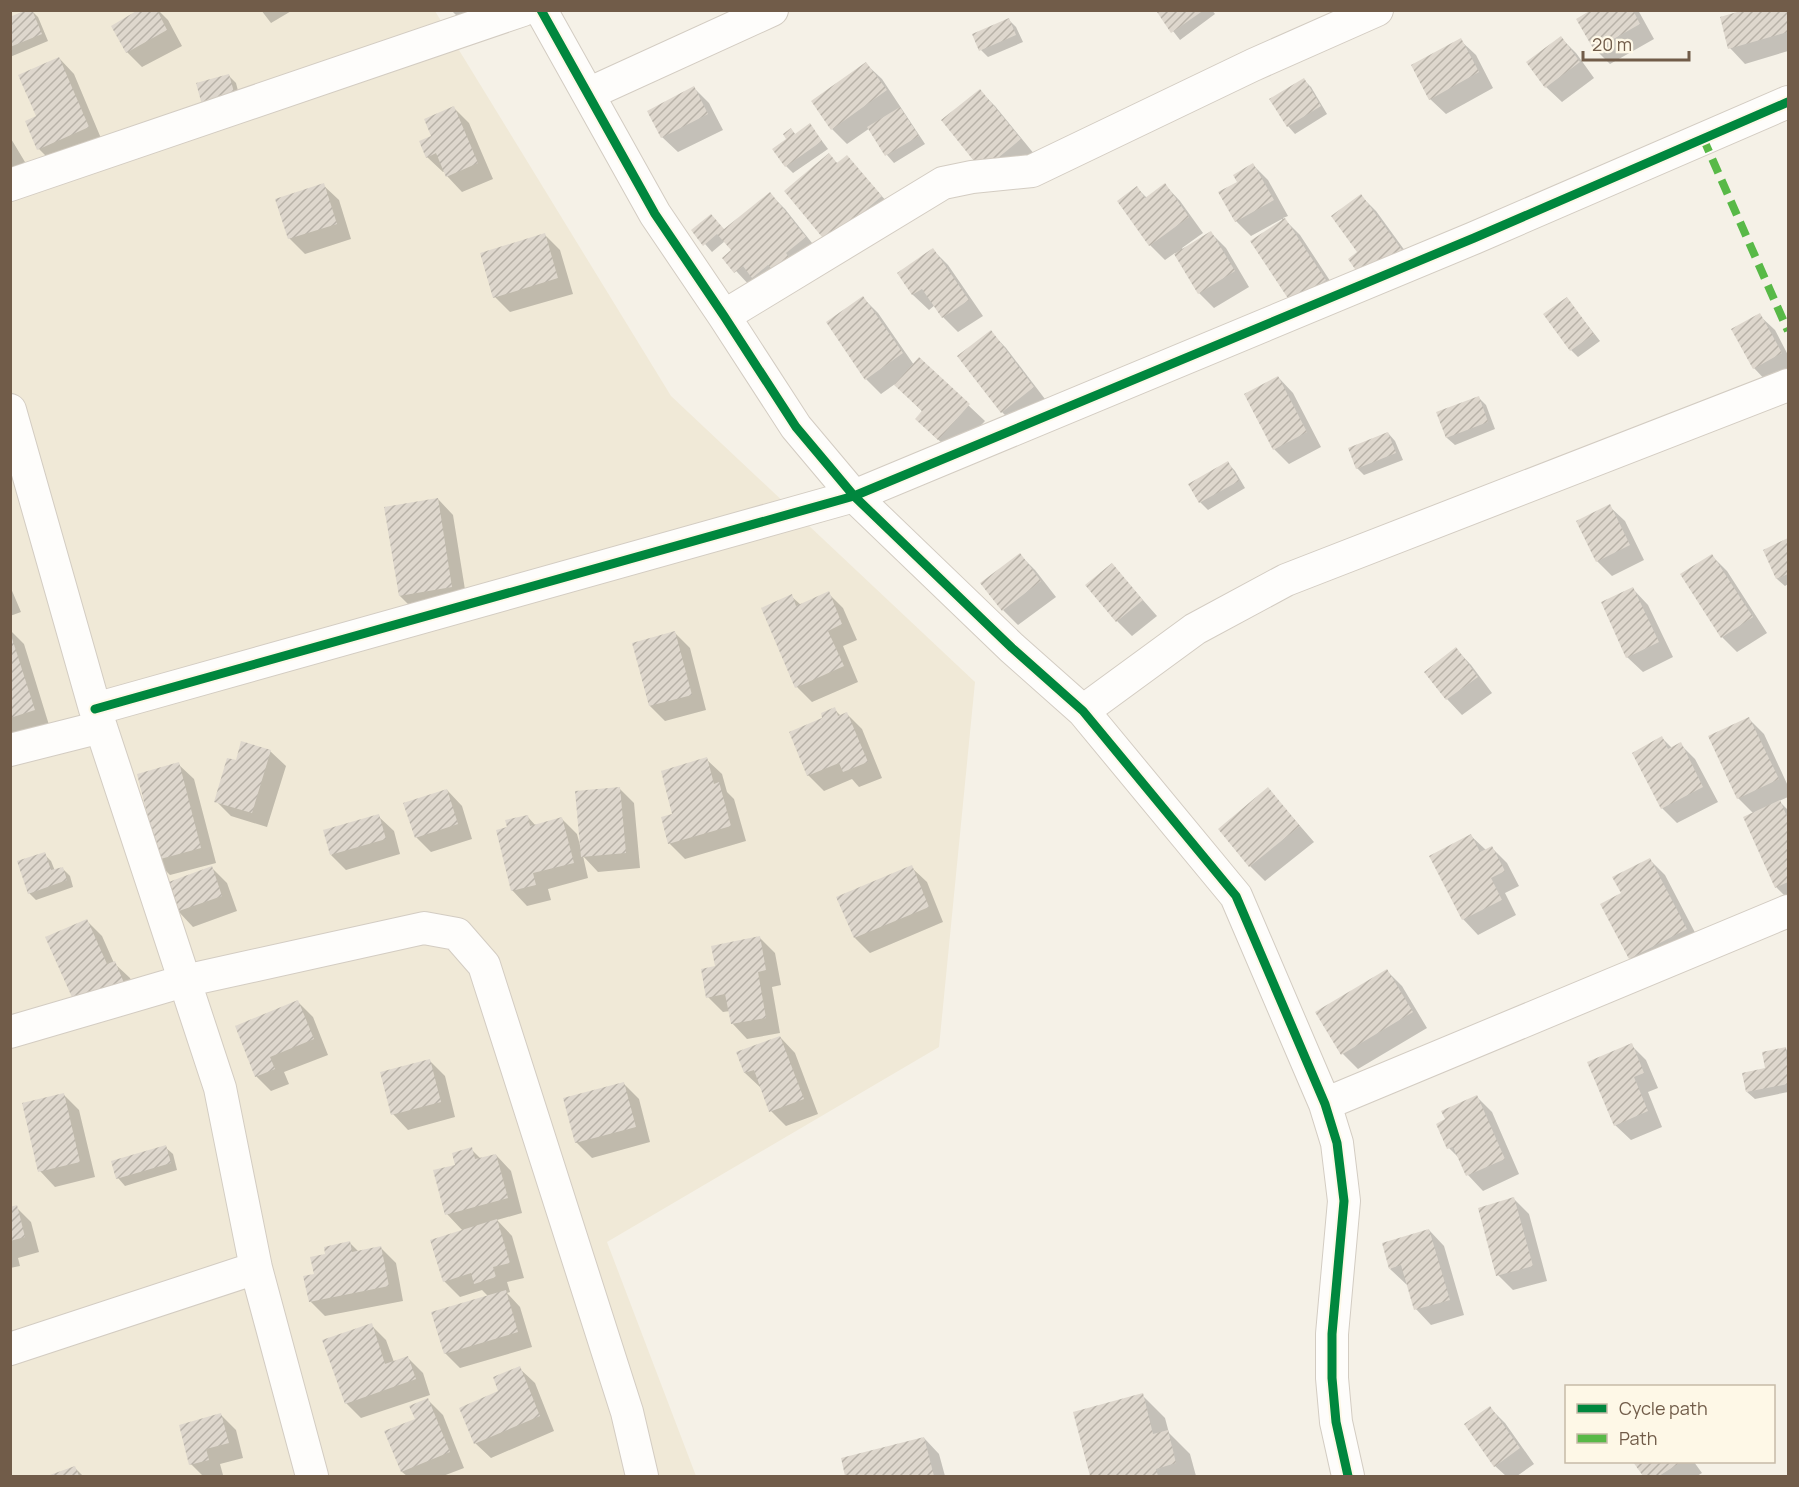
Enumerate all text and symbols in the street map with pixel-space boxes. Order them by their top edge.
scale bar [1583,24,1690,62]
text: 20 m [1592,32,1632,56]
legend [1565,1385,1775,1463]
text: Cycle path [1619,1396,1708,1420]
text: Path [1619,1426,1657,1450]

